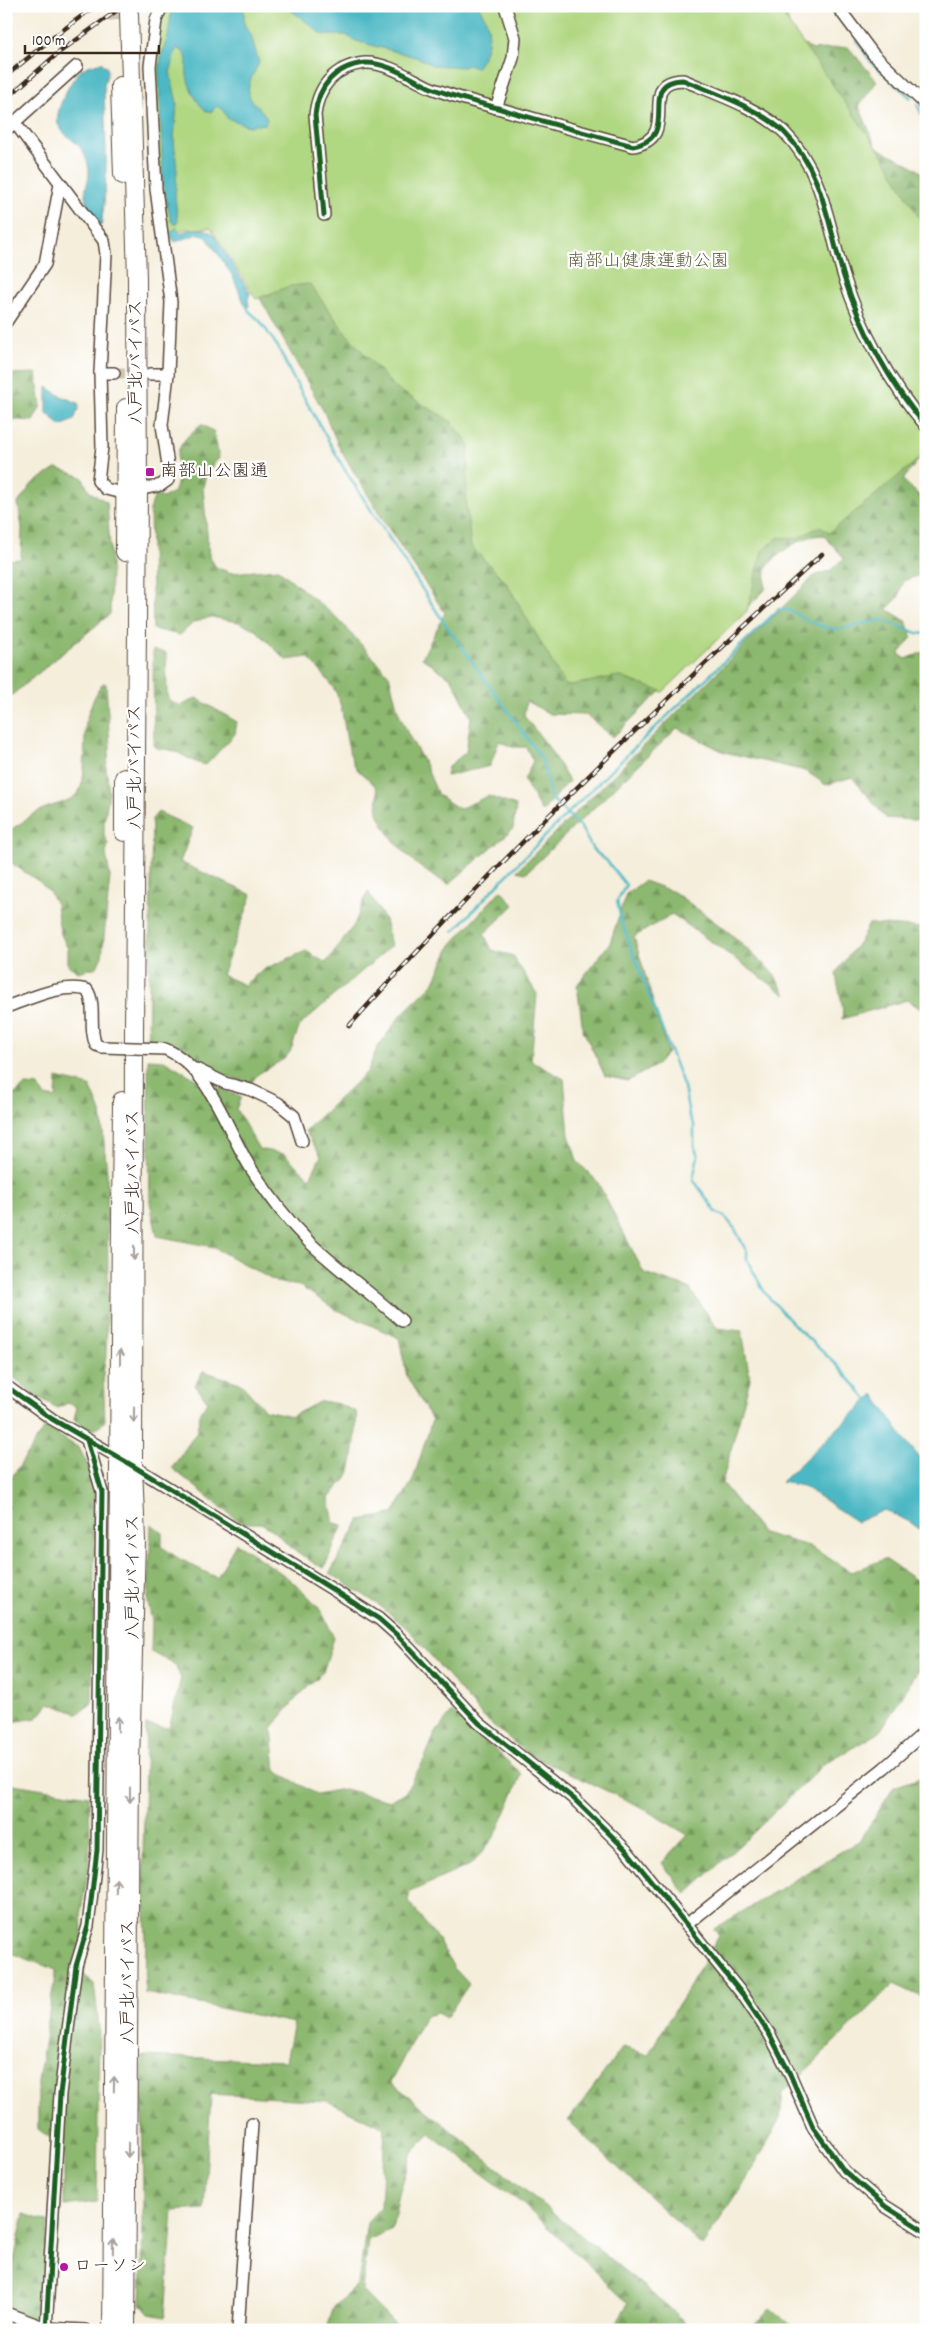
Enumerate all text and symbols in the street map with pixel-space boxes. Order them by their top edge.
scale bar [25,22,159,54]
text: 100 m [32,31,65,53]
park label: 南部山健康運動公園 [567,250,729,275]
street label: 八戸北バイパス [125,299,150,425]
place label: 南部山公園通 [160,460,268,485]
marker: 南部山公園通 [144,466,156,478]
street label: 八戸北バイパス [124,704,149,830]
street label: 八戸北バイパス [122,1109,147,1235]
one-way arrow [130,1244,139,1260]
one-way arrow [116,1349,125,1365]
one-way arrow [129,1406,139,1423]
street label: 八戸北バイパス [122,1514,147,1640]
one-way arrow [113,1716,122,1732]
one-way arrow [125,1786,135,1802]
one-way arrow [111,1878,121,1894]
street label: 八戸北バイパス [117,1919,142,2045]
one-way arrow [109,2076,119,2092]
one-way arrow [123,2141,133,2157]
one-way arrow [108,2238,118,2254]
place label: ローソン [74,2255,146,2280]
marker: ローソン [58,2261,70,2273]

